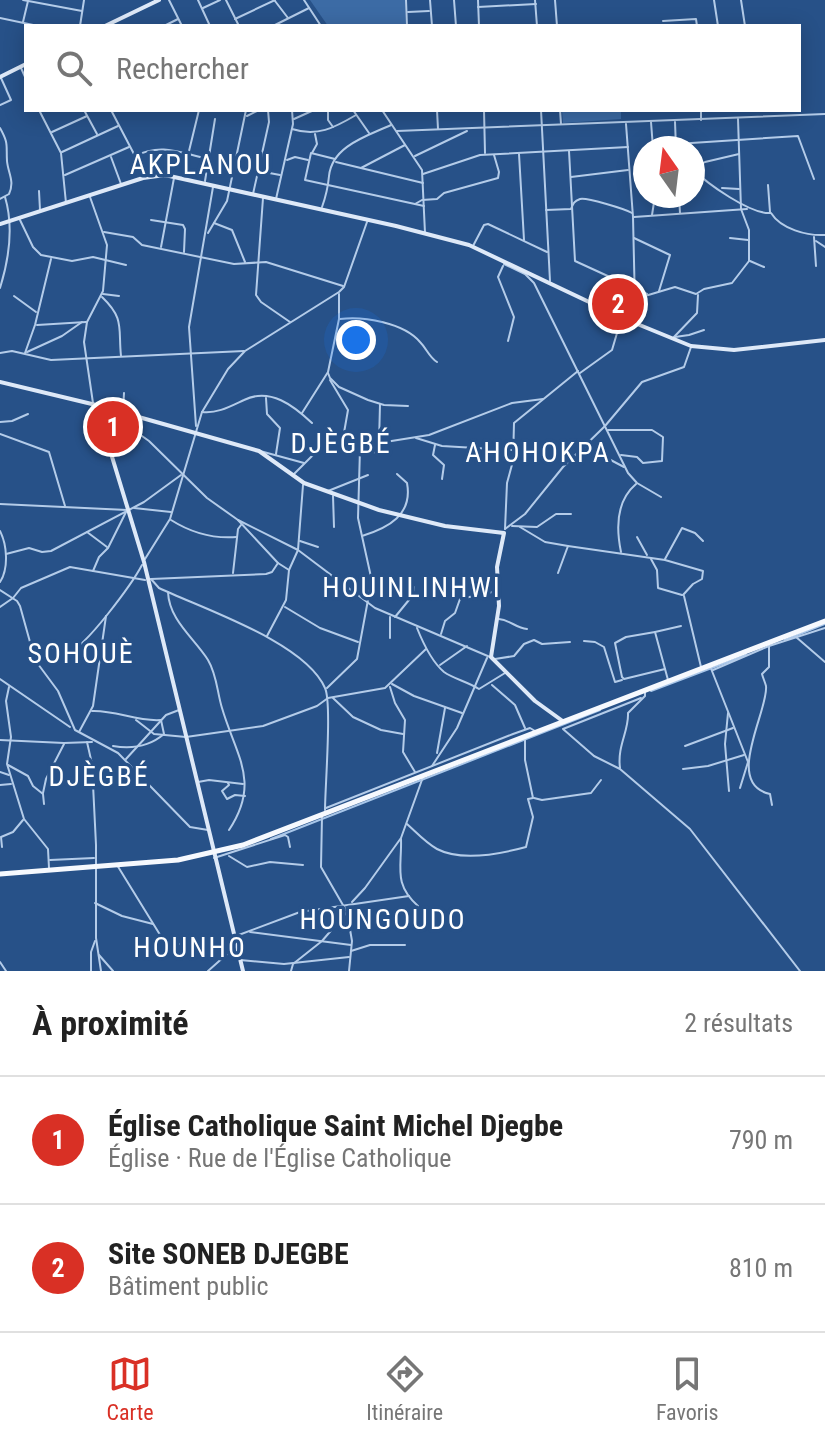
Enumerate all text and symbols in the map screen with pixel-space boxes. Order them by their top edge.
search box [24,24,801,112]
icon: search [52,46,96,90]
text: Rechercher [116,51,249,86]
north arrow [633,136,705,208]
district label: AKPLANOU [130,148,272,181]
pin: 2 [592,274,644,334]
your location [336,320,376,360]
pin: 1 [87,397,139,457]
district label: DJÈGBÉ [290,427,392,460]
district label: AHOHOKPA [465,436,611,469]
district label: HOUINLINHWI [322,571,502,604]
district label: SOHOUÈ [27,637,135,670]
district label: DJÈGBÉ [48,760,150,793]
district label: HOUNGOUDO [299,903,467,936]
district label: HOUNHO [133,931,247,964]
text: À proximité [32,1003,189,1043]
text: 2 résultats [684,1008,793,1038]
text: Église Catholique Saint Michel Djegbe [108,1108,563,1143]
text: 1 [51,1125,65,1155]
text: 790 m [729,1125,793,1155]
text: Église · Rue de l'Église Catholique [108,1143,451,1173]
text: Site SONEB DJEGBE [108,1236,349,1271]
text: 2 [51,1253,65,1283]
text: 810 m [729,1253,793,1283]
text: Bâtiment public [108,1271,268,1301]
tab: Carte [106,1352,154,1425]
tab: Itinéraire [366,1352,443,1425]
tab: Favoris [656,1352,719,1425]

